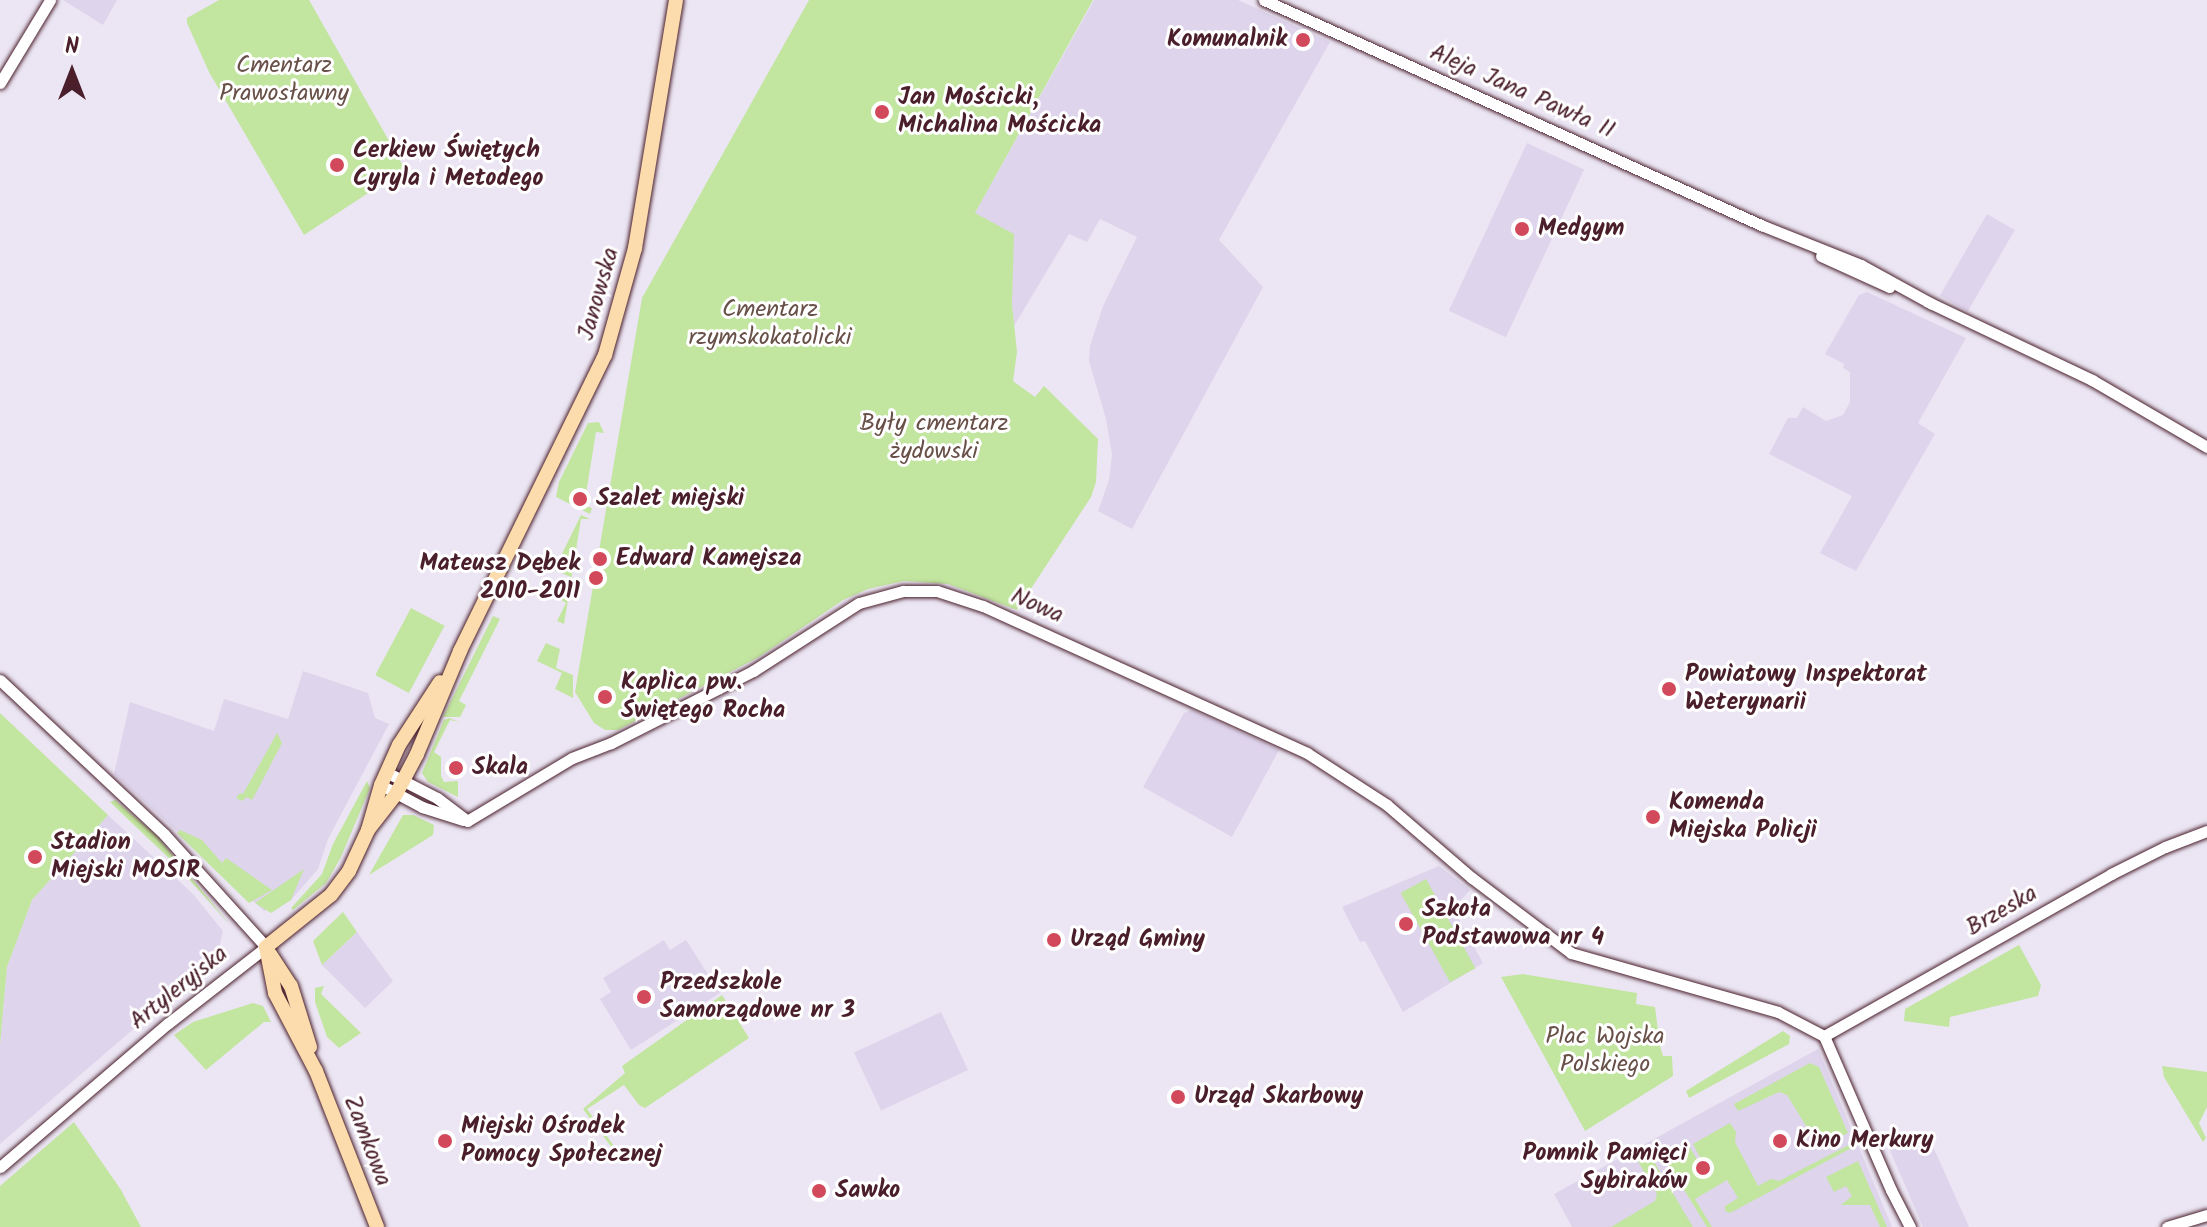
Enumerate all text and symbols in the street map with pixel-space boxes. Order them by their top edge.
place label: Komunalnik [1167,26,1287,54]
text: N [65,30,79,65]
marker: Komunalnik [1294,31,1312,49]
north arrow [32,32,112,112]
street label: Aleja Jana Pawła II [1425,38,1619,146]
park label: Cmentarz Prawosławny [219,52,349,108]
place label: Jan Mościcki, Michalina Mościcka [898,84,1101,140]
marker: Jan Mościcki, Michalina Mościcka [873,103,891,121]
place label: Cerkiew Świętych Cyryla i Metodego [353,137,544,193]
marker: Cerkiew Świętych Cyryla i Metodego [328,156,346,174]
place label: Medgym [1538,215,1624,243]
marker: Medgym [1513,220,1531,238]
street label: Janowska [572,244,626,344]
park label: Cmentarz rzymskokatolicki [688,296,852,352]
park label: Były cmentarz żydowski [860,410,1008,466]
place label: Szalet miejski [596,485,744,513]
marker: Szalet miejski [571,490,589,508]
place label: Edward Kamejsza [616,545,802,573]
place label: Mateusz Dębek 2010-2011 [419,550,580,606]
marker: Edward Kamejsza [591,550,609,568]
marker: Mateusz Dębek 2010-2011 [587,569,605,587]
street label: Nowa [1006,582,1068,630]
place label: Powiatowy Inspektorat Weterynarii [1685,661,1927,717]
place label: Kaplica pw. Świętego Rocha [621,669,785,725]
marker: Powiatowy Inspektorat Weterynarii [1660,680,1678,698]
marker: Kaplica pw. Świętego Rocha [596,688,614,706]
place label: Skala [472,754,528,782]
marker: Skala [447,759,465,777]
place label: Komenda Miejska Policji [1669,789,1817,845]
marker: Komenda Miejska Policji [1644,808,1662,826]
place label: Stadion Miejski MOSIR [51,829,200,885]
marker: Stadion Miejski MOSIR [26,848,44,866]
street label: Brzeska [1961,879,2043,943]
place label: Szkoła Podstawowa nr 4 [1422,896,1604,952]
marker: Szkoła Podstawowa nr 4 [1397,915,1415,933]
place label: Urząd Gminy [1070,926,1205,954]
marker: Urząd Gminy [1045,931,1063,949]
street label: Artyleryjska [124,940,234,1036]
place label: Przedszkole Samorządowe nr 3 [660,969,855,1025]
marker: Przedszkole Samorządowe nr 3 [635,988,653,1006]
park label: Plac Wojska Polskiego [1546,1023,1664,1079]
place label: Urząd Skarbowy [1194,1083,1363,1111]
marker: Urząd Skarbowy [1169,1088,1187,1106]
street label: Zamkowa [337,1092,397,1190]
place label: Miejski Ośrodek Pomocy Społecznej [461,1113,662,1169]
place label: Kino Merkury [1796,1127,1933,1155]
marker: Miejski Ośrodek Pomocy Społecznej [436,1132,454,1150]
marker: Kino Merkury [1771,1132,1789,1150]
place label: Pomnik Pamięci Sybiraków [1522,1140,1687,1196]
marker: Pomnik Pamięci Sybiraków [1694,1159,1712,1177]
place label: Sawko [835,1177,900,1205]
marker: Sawko [810,1182,828,1200]

